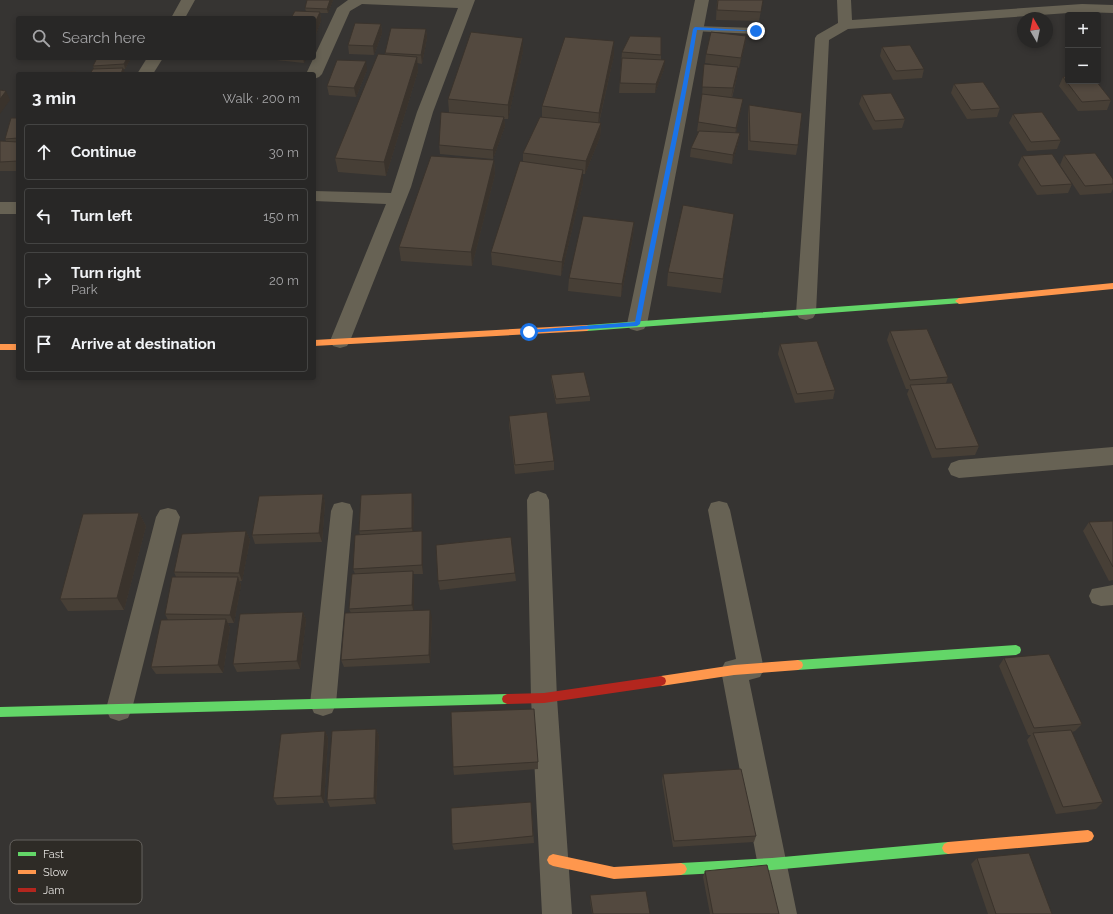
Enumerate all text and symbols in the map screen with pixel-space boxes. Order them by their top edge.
north arrow [1017,12,1053,48]
map controls [1065,12,1101,84]
button: + [1065,12,1101,48]
search box [16,16,316,60]
route end [747,22,765,40]
icon: search [30,27,52,49]
text: Search here [62,29,145,47]
button: − [1065,48,1101,84]
text: 3 min [32,88,76,108]
text: Walk · 200 m [223,91,300,106]
icon: ahead [33,141,55,163]
text: Continue [71,143,136,161]
text: 30 m [269,145,299,160]
icon: left [33,205,55,227]
text: Turn left [71,207,132,225]
text: 150 m [263,209,299,224]
text: Turn right [71,264,141,282]
icon: right [33,269,55,291]
text: 20 m [269,273,299,288]
text: Park [71,282,98,297]
route start [520,323,538,341]
icon: arrive [33,333,55,355]
text: Arrive at destination [71,335,216,353]
legend [10,840,142,904]
text: Fast [43,848,64,861]
text: Slow [43,866,68,879]
text: Jam [43,884,64,897]

